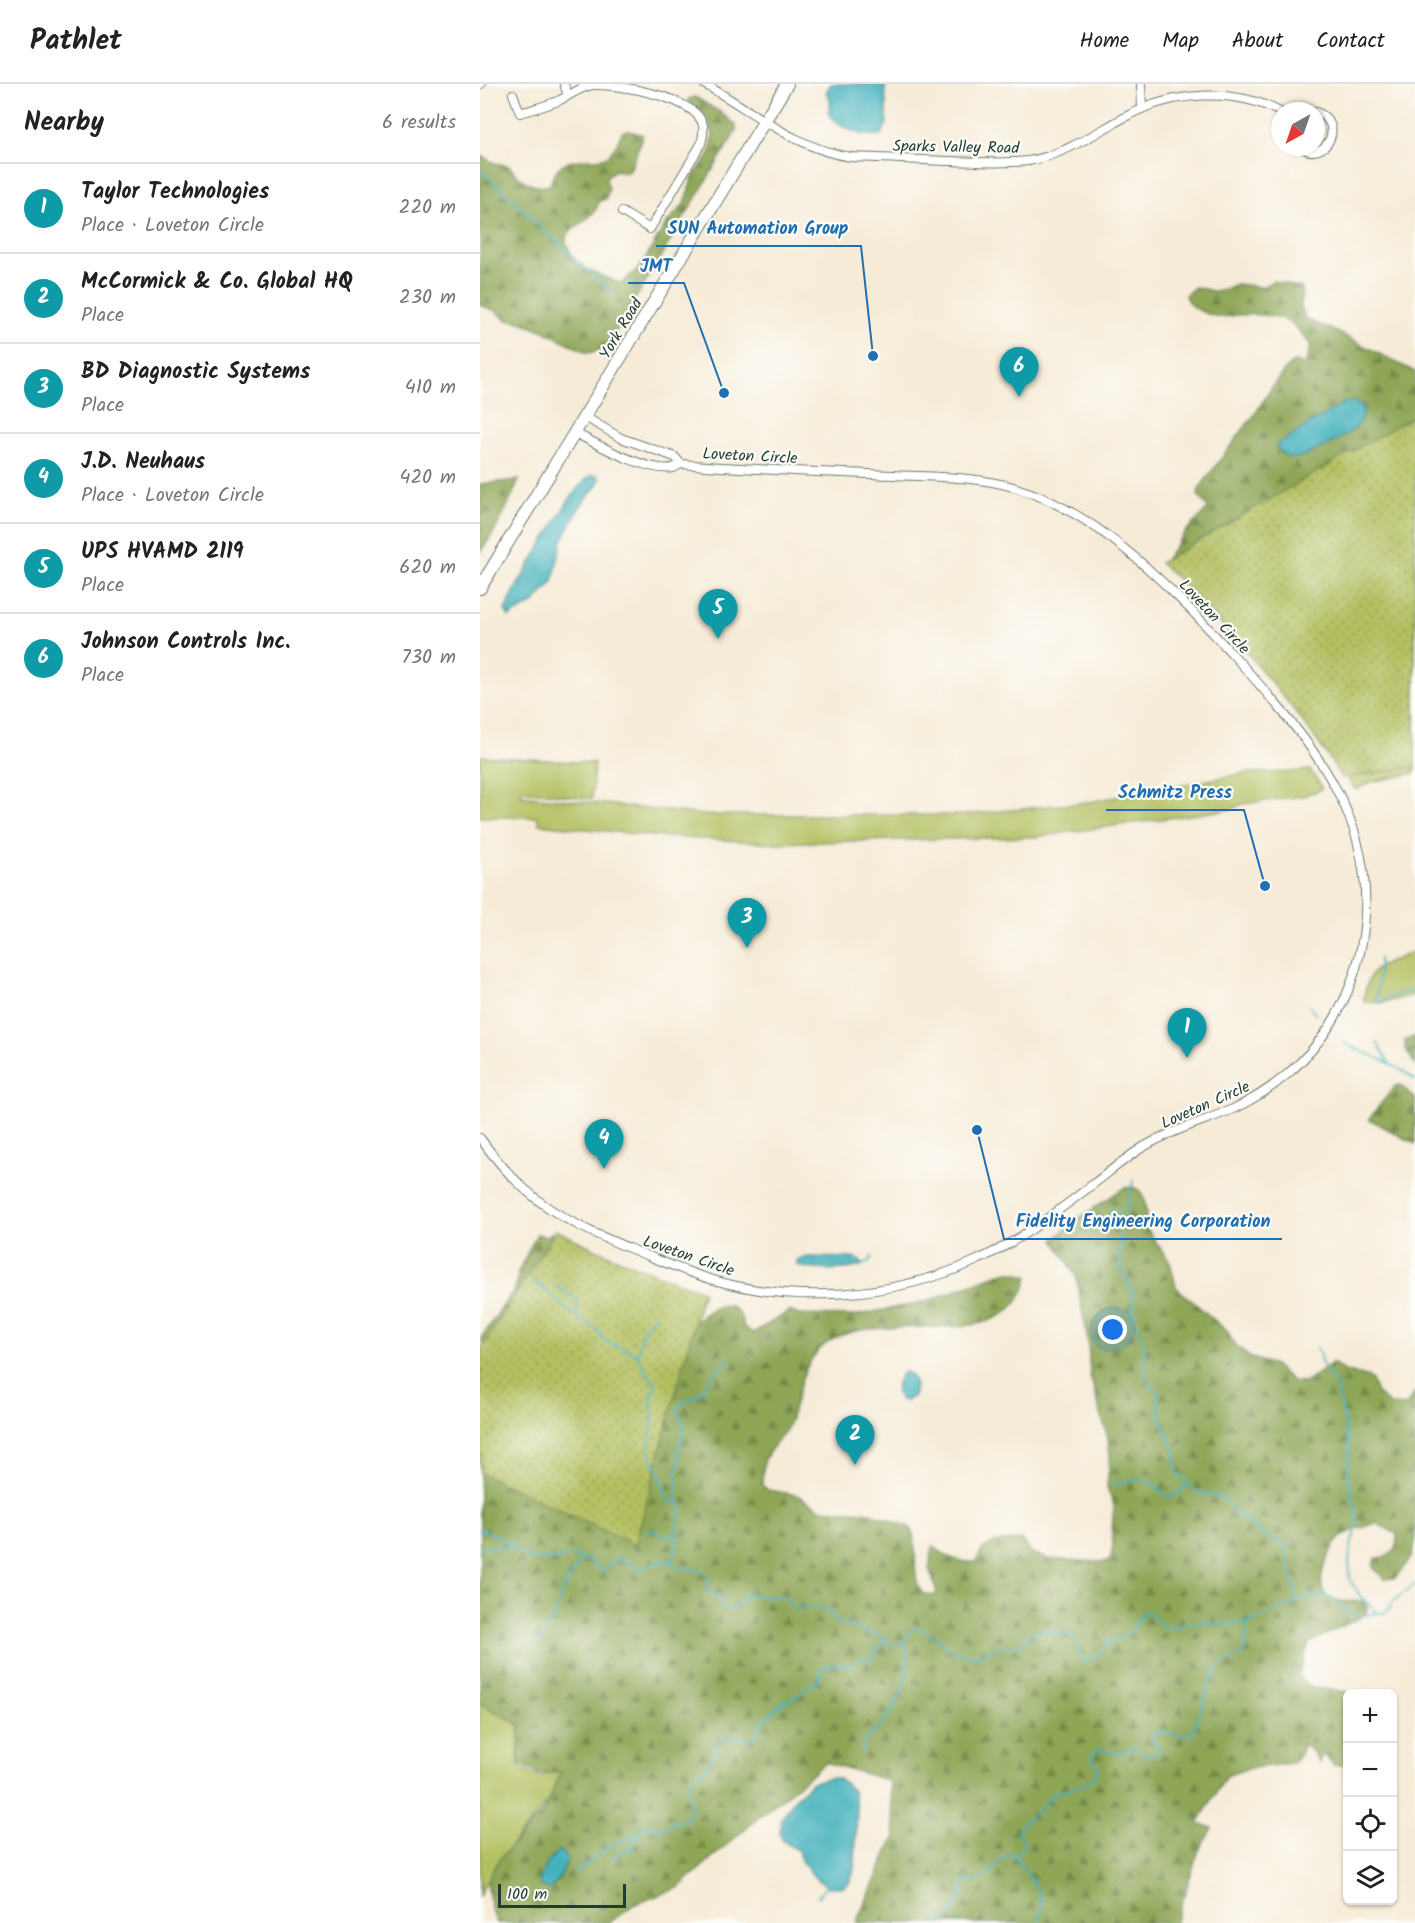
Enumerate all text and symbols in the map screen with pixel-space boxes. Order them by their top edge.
text: Pathlet [30,19,122,64]
text: Home [1080,25,1129,58]
text: Map [1162,25,1199,58]
text: About [1232,25,1283,58]
text: Contact [1316,25,1385,58]
text: Nearby [24,102,104,144]
north arrow [1271,102,1325,156]
text: 6 results [382,107,456,139]
street label: Sparks Valley Road [892,134,1021,161]
text: Taylor Technologies [81,175,269,210]
text: 1 [40,192,47,224]
text: 220 m [399,192,456,224]
text: Place · Loveton Circle [81,210,264,242]
callout: SUN Automation Group [656,210,861,246]
text: SUN Automation Group [667,215,849,244]
callout: JMT [628,247,684,283]
text: JMT [640,253,674,282]
text: McCormick & Co. Global HQ [81,265,353,300]
text: 2 [38,282,49,314]
text: 230 m [399,282,456,314]
street label: York Road [593,292,650,364]
text: Place [81,300,124,332]
pin: 6 [1000,348,1038,397]
text: BD Diagnostic Systems [81,355,310,390]
text: 3 [38,372,49,404]
text: 410 m [405,372,456,404]
text: Place [81,390,124,422]
street label: Loveton Circle [702,442,798,471]
text: J.D. Neuhaus [81,445,205,480]
text: 4 [38,462,49,494]
text: 420 m [399,462,456,494]
text: Place · Loveton Circle [81,480,264,512]
text: UPS HVAMD 2119 [81,535,244,570]
text: 5 [38,552,49,584]
text: 620 m [399,552,456,584]
text: Place [81,570,124,602]
street label: Loveton Circle [1172,574,1256,660]
pin: 5 [698,590,738,639]
text: Johnson Controls Inc. [81,625,291,660]
text: 6 [38,642,49,674]
text: 730 m [401,642,456,674]
text: Place [81,660,124,692]
callout: Schmitz Press [1106,774,1244,810]
text: Schmitz Press [1118,779,1233,808]
pin: 3 [728,898,766,948]
pin: 1 [1168,1008,1206,1058]
street label: Loveton Circle [1157,1075,1254,1136]
pin: 4 [584,1120,624,1169]
callout: Fidelity Engineering Corporation [1004,1203,1282,1239]
text: Fidelity Engineering Corporation [1016,1208,1270,1237]
street label: Loveton Circle [639,1229,738,1284]
your location [1098,1315,1127,1344]
pin: 2 [836,1416,874,1465]
map controls [1343,1689,1397,1905]
button: + [1343,1689,1397,1743]
button: − [1343,1743,1397,1797]
button: locate [1343,1797,1397,1851]
button: layers [1343,1851,1397,1905]
scale bar [498,1881,626,1908]
text: 100 m [507,1882,547,1907]

